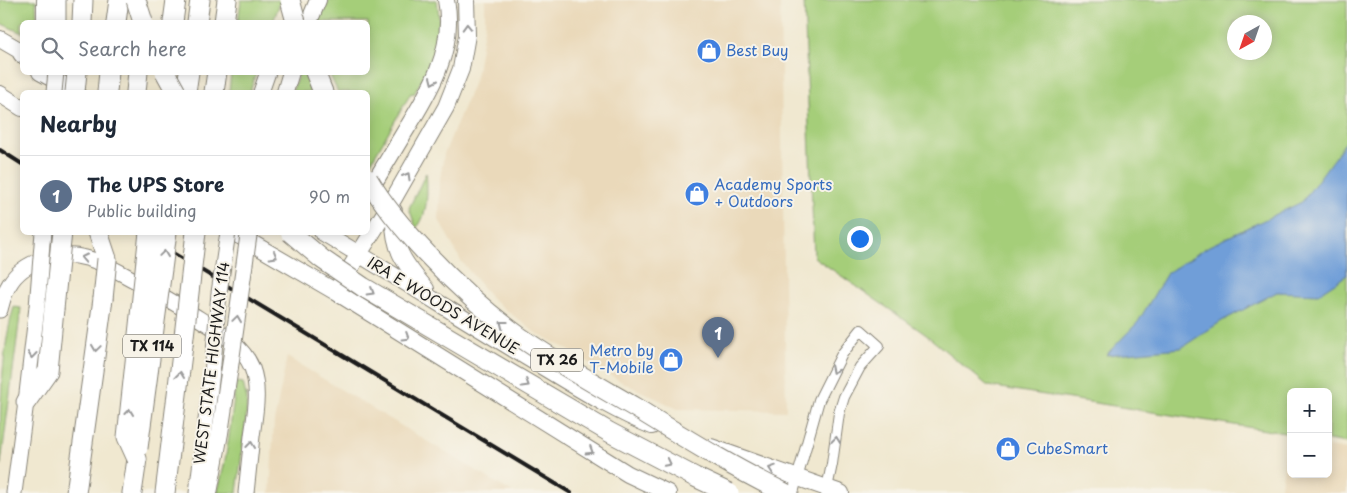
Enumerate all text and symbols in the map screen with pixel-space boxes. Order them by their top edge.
north arrow [1227,15,1272,60]
search box [20,20,370,75]
one-way arrow [462,23,472,31]
icon: search [38,34,66,62]
text: Search here [78,34,187,62]
shop icon: Best Buy [696,38,722,64]
place label: Best Buy [726,38,789,61]
one-way arrow [429,76,440,85]
text: Nearby [40,107,117,139]
text: The UPS Store [87,170,224,198]
place label: Academy Sports + Outdoors [714,172,832,212]
one-way arrow [401,173,411,182]
shop icon: Academy Sports + Outdoors [684,181,710,207]
text: 1 [52,184,60,208]
text: 90 m [309,184,350,208]
text: Public building [87,198,197,222]
your location [847,226,873,252]
one-way arrow [158,250,169,258]
one-way arrow [268,250,277,260]
street label: IRA E WOODS AVENUE [363,250,524,359]
one-way arrow [79,253,88,264]
street label: WEST STATE HIGHWAY 114 [187,260,234,465]
one-way arrow [366,285,375,295]
one-way arrow [231,314,242,322]
pin: 1 [702,317,734,358]
one-way arrow [500,322,509,330]
one-way arrow [401,330,410,340]
road number: TX 114 [123,334,181,358]
place label: Metro by T-Mobile [589,338,654,378]
one-way arrow [91,344,102,352]
shop icon: Metro by T-Mobile [658,347,684,373]
road number: TX 26 [531,348,583,372]
one-way arrow [27,352,38,360]
one-way arrow [830,365,840,374]
one-way arrow [174,371,185,379]
one-way arrow [521,377,530,387]
map controls [1287,388,1332,478]
button: + [1287,388,1332,433]
one-way arrow [124,408,135,416]
button: − [1287,433,1332,478]
one-way arrow [830,436,840,445]
shop icon: CubeSmart [995,436,1021,462]
place label: CubeSmart [1026,436,1108,459]
one-way arrow [245,440,256,448]
one-way arrow [585,445,594,455]
one-way arrow [663,457,672,467]
one-way arrow [768,465,777,475]

